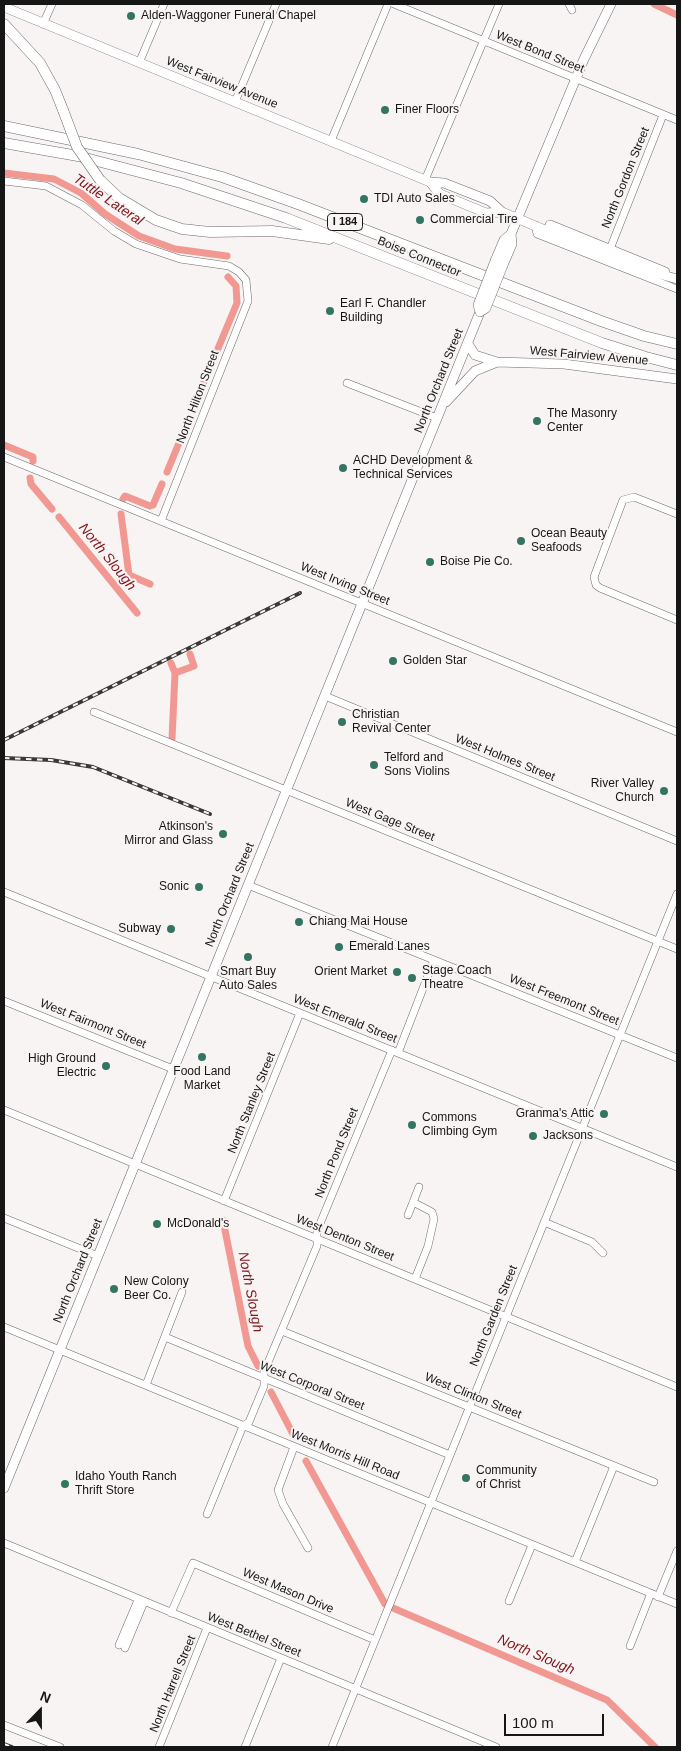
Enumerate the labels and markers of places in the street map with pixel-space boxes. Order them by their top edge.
place label: Alden-Waggoner Funeral Chapel [141,9,316,23]
marker: Alden-Waggoner Funeral Chapel [125,10,137,22]
place label: Finer Floors [395,103,459,117]
marker: Finer Floors [379,104,391,116]
place label: TDI Auto Sales [374,192,455,206]
marker: TDI Auto Sales [358,193,370,205]
place label: Commercial Tire [430,213,518,227]
marker: Commercial Tire [414,214,426,226]
place label: Earl F. Chandler Building [340,297,426,325]
marker: Earl F. Chandler Building [324,305,336,317]
place label: The Masonry Center [547,407,617,435]
marker: The Masonry Center [531,415,543,427]
place label: ACHD Development & Technical Services [353,454,472,482]
marker: ACHD Development & Technical Services [337,462,349,474]
place label: Ocean Beauty Seafoods [531,527,607,555]
marker: Ocean Beauty Seafoods [515,535,527,547]
place label: Boise Pie Co. [440,555,513,569]
marker: Boise Pie Co. [424,556,436,568]
place label: Golden Star [403,654,467,668]
marker: Golden Star [387,655,399,667]
place label: Christian Revival Center [352,708,431,736]
marker: Christian Revival Center [336,716,348,728]
place label: Telford and Sons Violins [384,751,450,779]
marker: Telford and Sons Violins [368,759,380,771]
place label: River Valley Church [591,777,654,805]
marker: River Valley Church [658,785,670,797]
place label: Atkinson's Mirror and Glass [124,820,213,848]
marker: Atkinson's Mirror and Glass [217,828,229,840]
place label: Sonic [159,880,189,894]
marker: Sonic [193,881,205,893]
place label: Chiang Mai House [309,915,408,929]
marker: Chiang Mai House [293,916,305,928]
place label: Subway [118,922,161,936]
marker: Subway [165,923,177,935]
place label: Emerald Lanes [349,940,430,954]
marker: Emerald Lanes [333,941,345,953]
marker: Smart Buy Auto Sales [242,951,254,963]
place label: Stage Coach Theatre [422,964,491,992]
place label: Smart Buy Auto Sales [219,965,277,993]
place label: Orient Market [314,965,387,979]
marker: Orient Market [391,966,403,978]
marker: Stage Coach Theatre [406,972,418,984]
marker: Food Land Market [196,1051,208,1063]
place label: High Ground Electric [28,1052,96,1080]
marker: High Ground Electric [100,1060,112,1072]
place label: Food Land Market [173,1065,231,1093]
place label: Granma's Attic [516,1107,594,1121]
marker: Granma's Attic [598,1108,610,1120]
place label: Commons Climbing Gym [422,1111,497,1139]
marker: Commons Climbing Gym [406,1119,418,1131]
place label: Jacksons [543,1129,593,1143]
marker: Jacksons [527,1130,539,1142]
place label: McDonald's [167,1217,229,1231]
marker: McDonald's [151,1218,163,1230]
place label: New Colony Beer Co. [124,1275,189,1303]
marker: New Colony Beer Co. [108,1283,120,1295]
place label: Community of Christ [476,1464,537,1492]
place label: Idaho Youth Ranch Thrift Store [75,1470,177,1498]
marker: Community of Christ [460,1472,472,1484]
marker: Idaho Youth Ranch Thrift Store [59,1478,71,1490]

